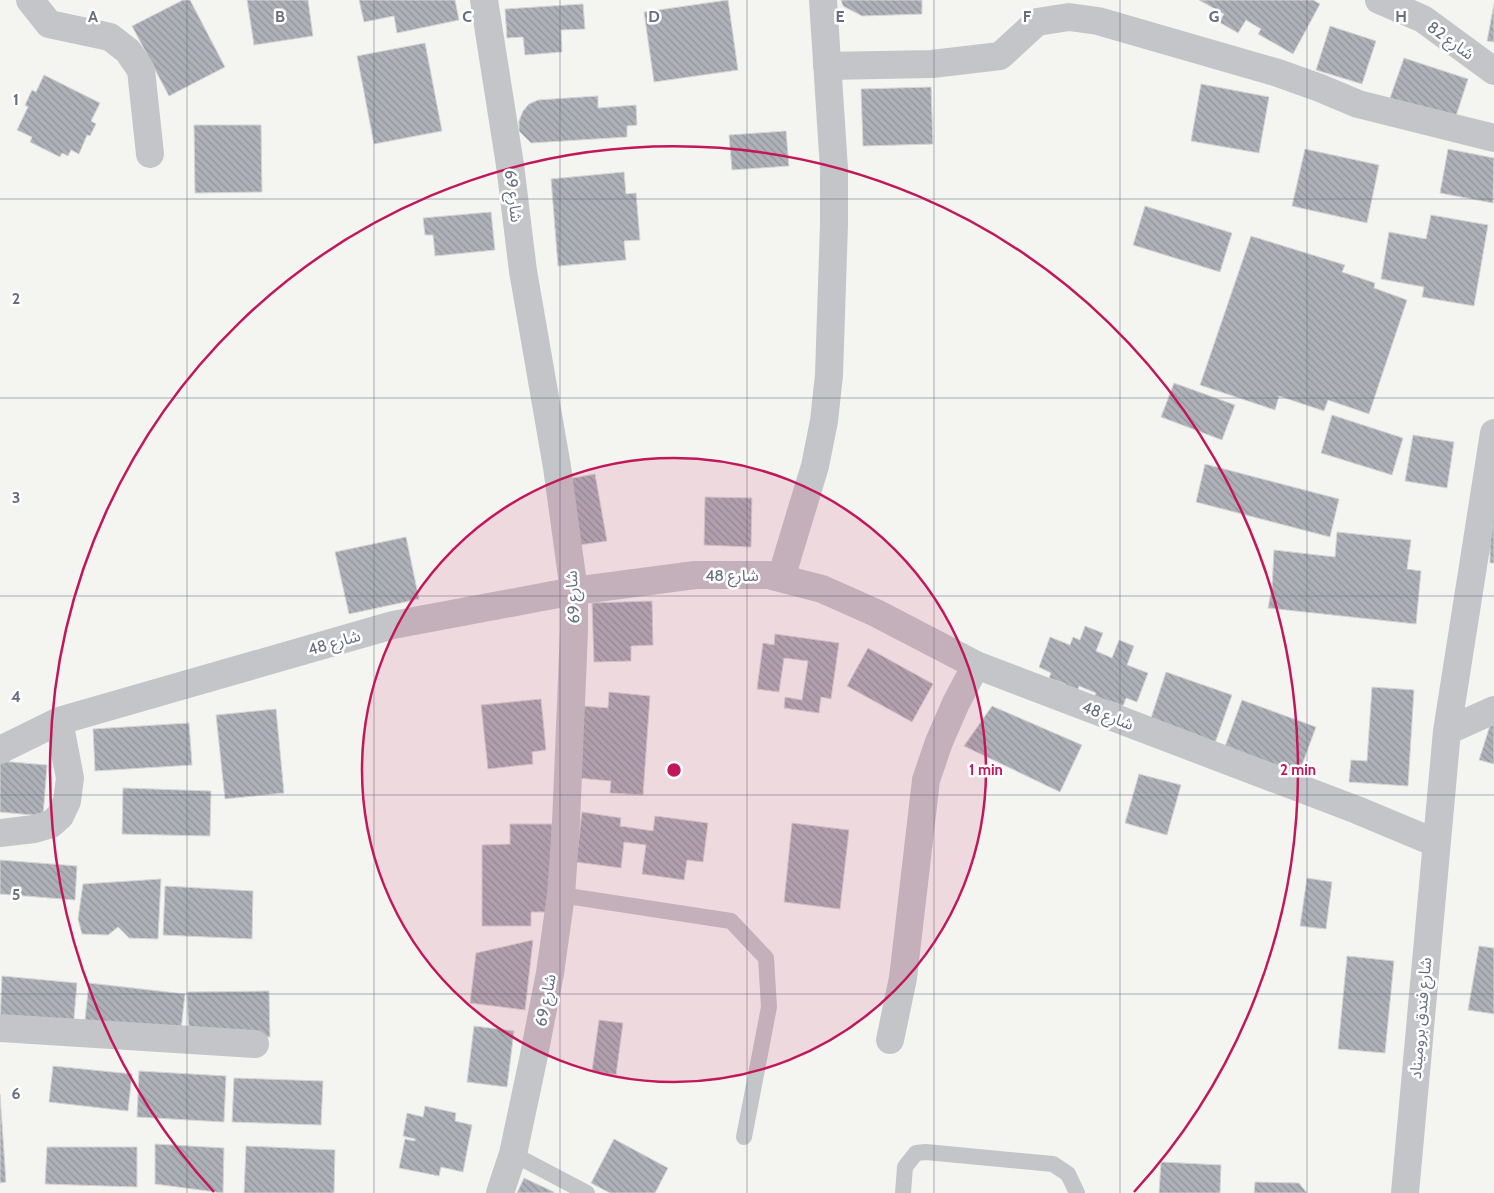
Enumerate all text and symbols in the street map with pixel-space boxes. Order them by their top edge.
text: A [88,7,98,26]
text: B [275,7,285,26]
text: C [462,7,472,26]
text: D [648,7,660,26]
text: E [835,7,845,26]
text: F [1023,7,1032,26]
text: G [1209,7,1219,26]
text: H [1395,7,1407,26]
street label: شارع 82 [1422,17,1478,66]
text: 1 [13,90,19,109]
street label: شارع 69 [498,169,526,224]
text: 2 [12,289,20,308]
text: 3 [12,488,20,507]
street label: شارع 48 [705,566,759,588]
street label: شارع 69 [562,570,586,624]
street label: شارع 48 [306,626,363,662]
text: 4 [11,687,21,706]
street label: شارع 48 [1078,697,1136,737]
centre of rings [665,761,683,779]
text: 1 min [969,761,1003,779]
text: 2 min [1280,761,1316,779]
text: 5 [12,885,20,904]
street label: شارع فندق بروميناد [1406,957,1438,1080]
street label: شارع 69 [531,972,563,1028]
text: 6 [12,1084,21,1103]

